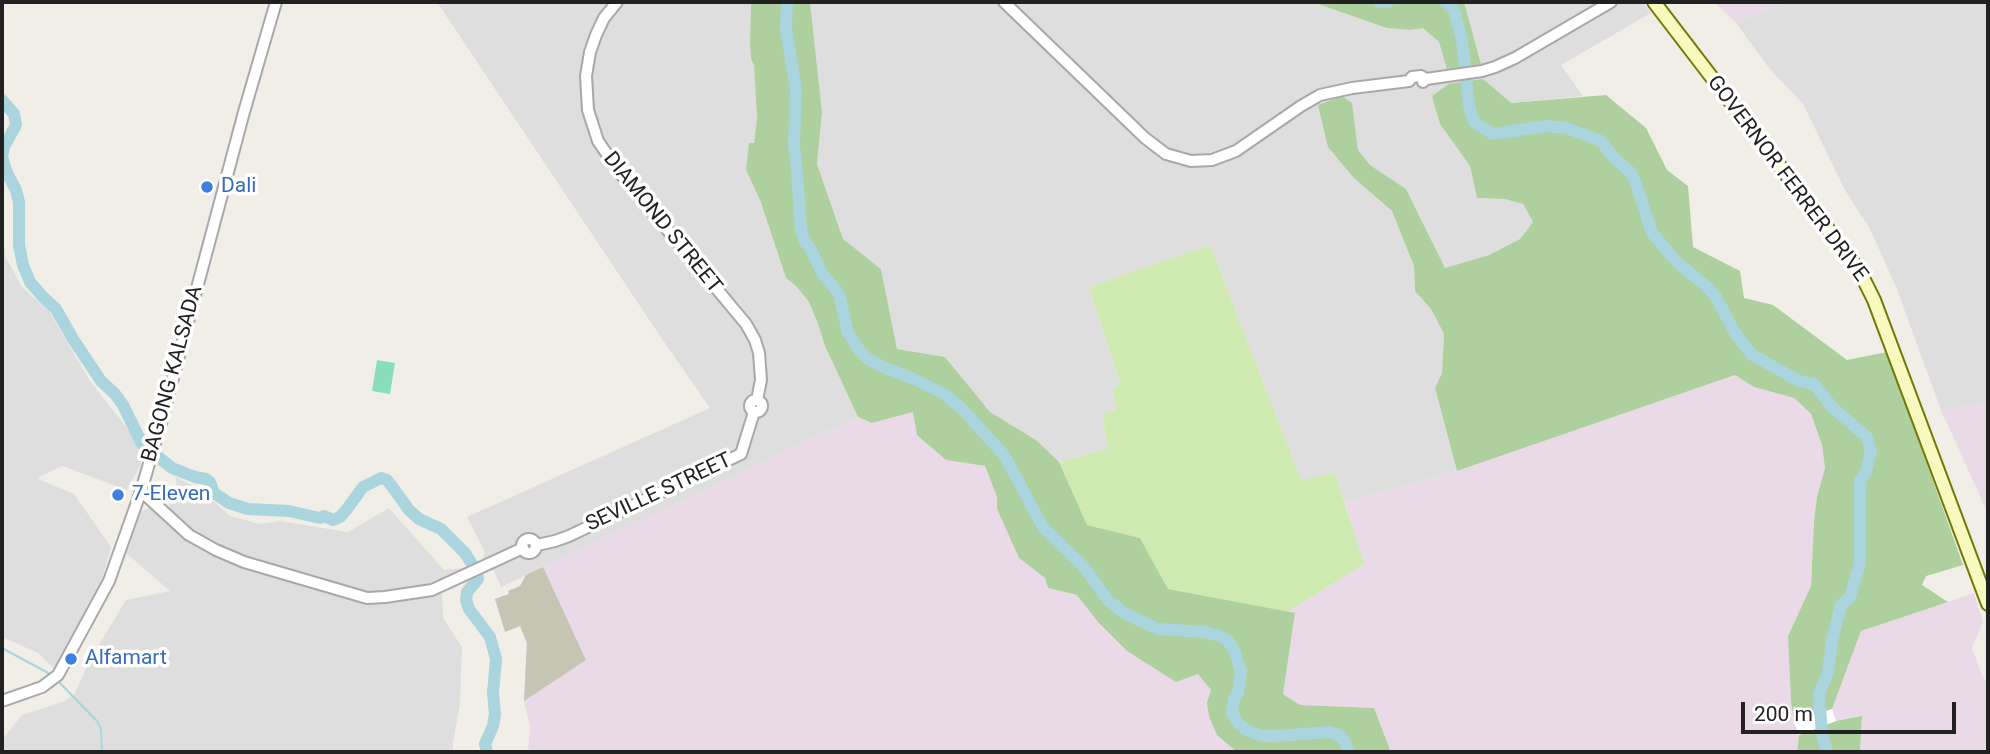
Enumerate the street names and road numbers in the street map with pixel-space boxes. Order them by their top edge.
street label: GOVERNOR FERRER DRIVE [1701,71,1873,287]
street label: DIAMOND STREET [597,147,727,299]
street label: BAGONG KALSADA [137,283,209,465]
street label: SEVILLE STREET [582,448,736,538]

